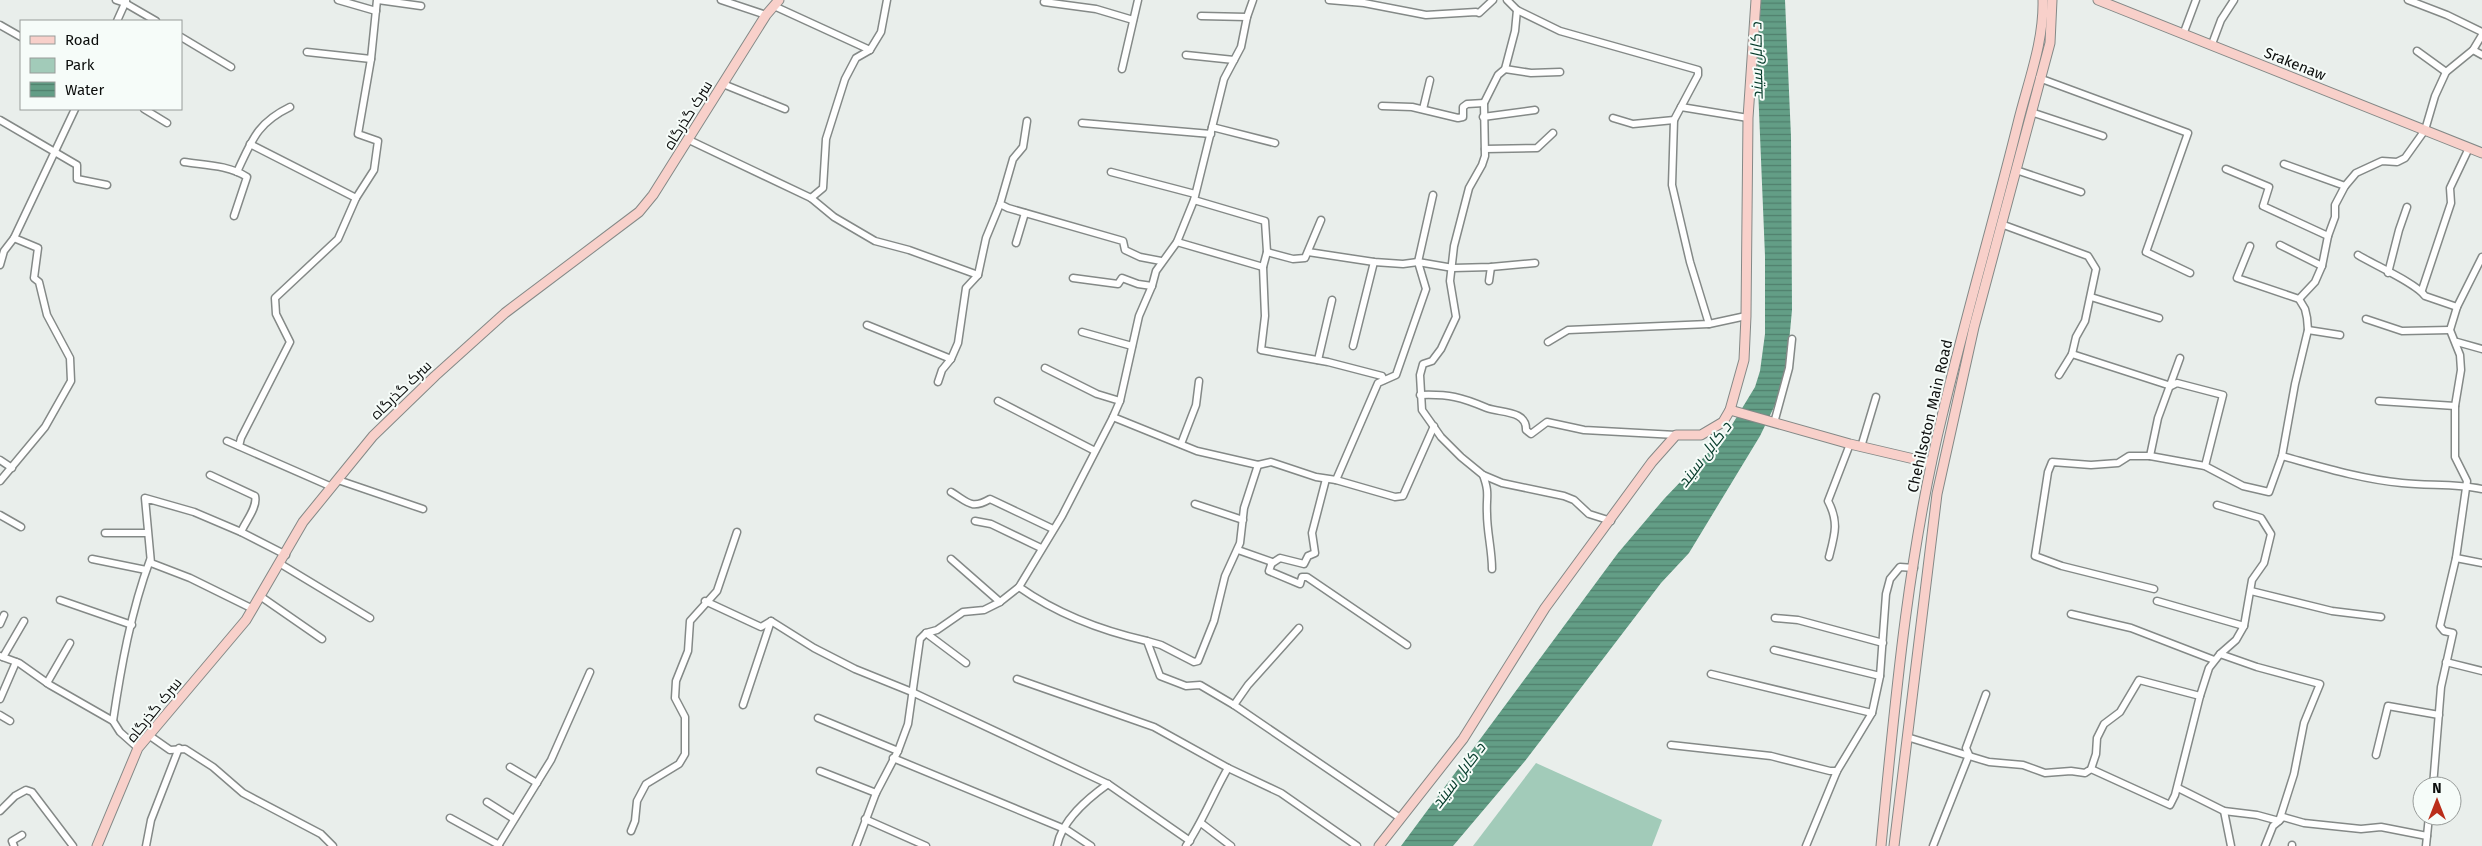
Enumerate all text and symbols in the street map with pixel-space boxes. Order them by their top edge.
legend [20,20,182,110]
water label: د کابل سيند [1746,21,1767,100]
text: Road [65,31,100,49]
street label: Srakenaw [2262,43,2329,85]
text: Park [65,56,95,74]
street label: سرک گذرگاه [660,77,716,153]
text: Water [65,81,104,99]
street label: Chehilsoton Main Road [1904,338,1956,494]
street label: سرک گذرگاه [367,357,435,423]
water label: د کابل سيند [1674,417,1736,491]
street label: سرک گذرگاه [123,674,185,746]
water label: د کابل سيند [1428,738,1490,812]
north arrow [2412,776,2462,826]
text: N [2432,780,2442,797]

